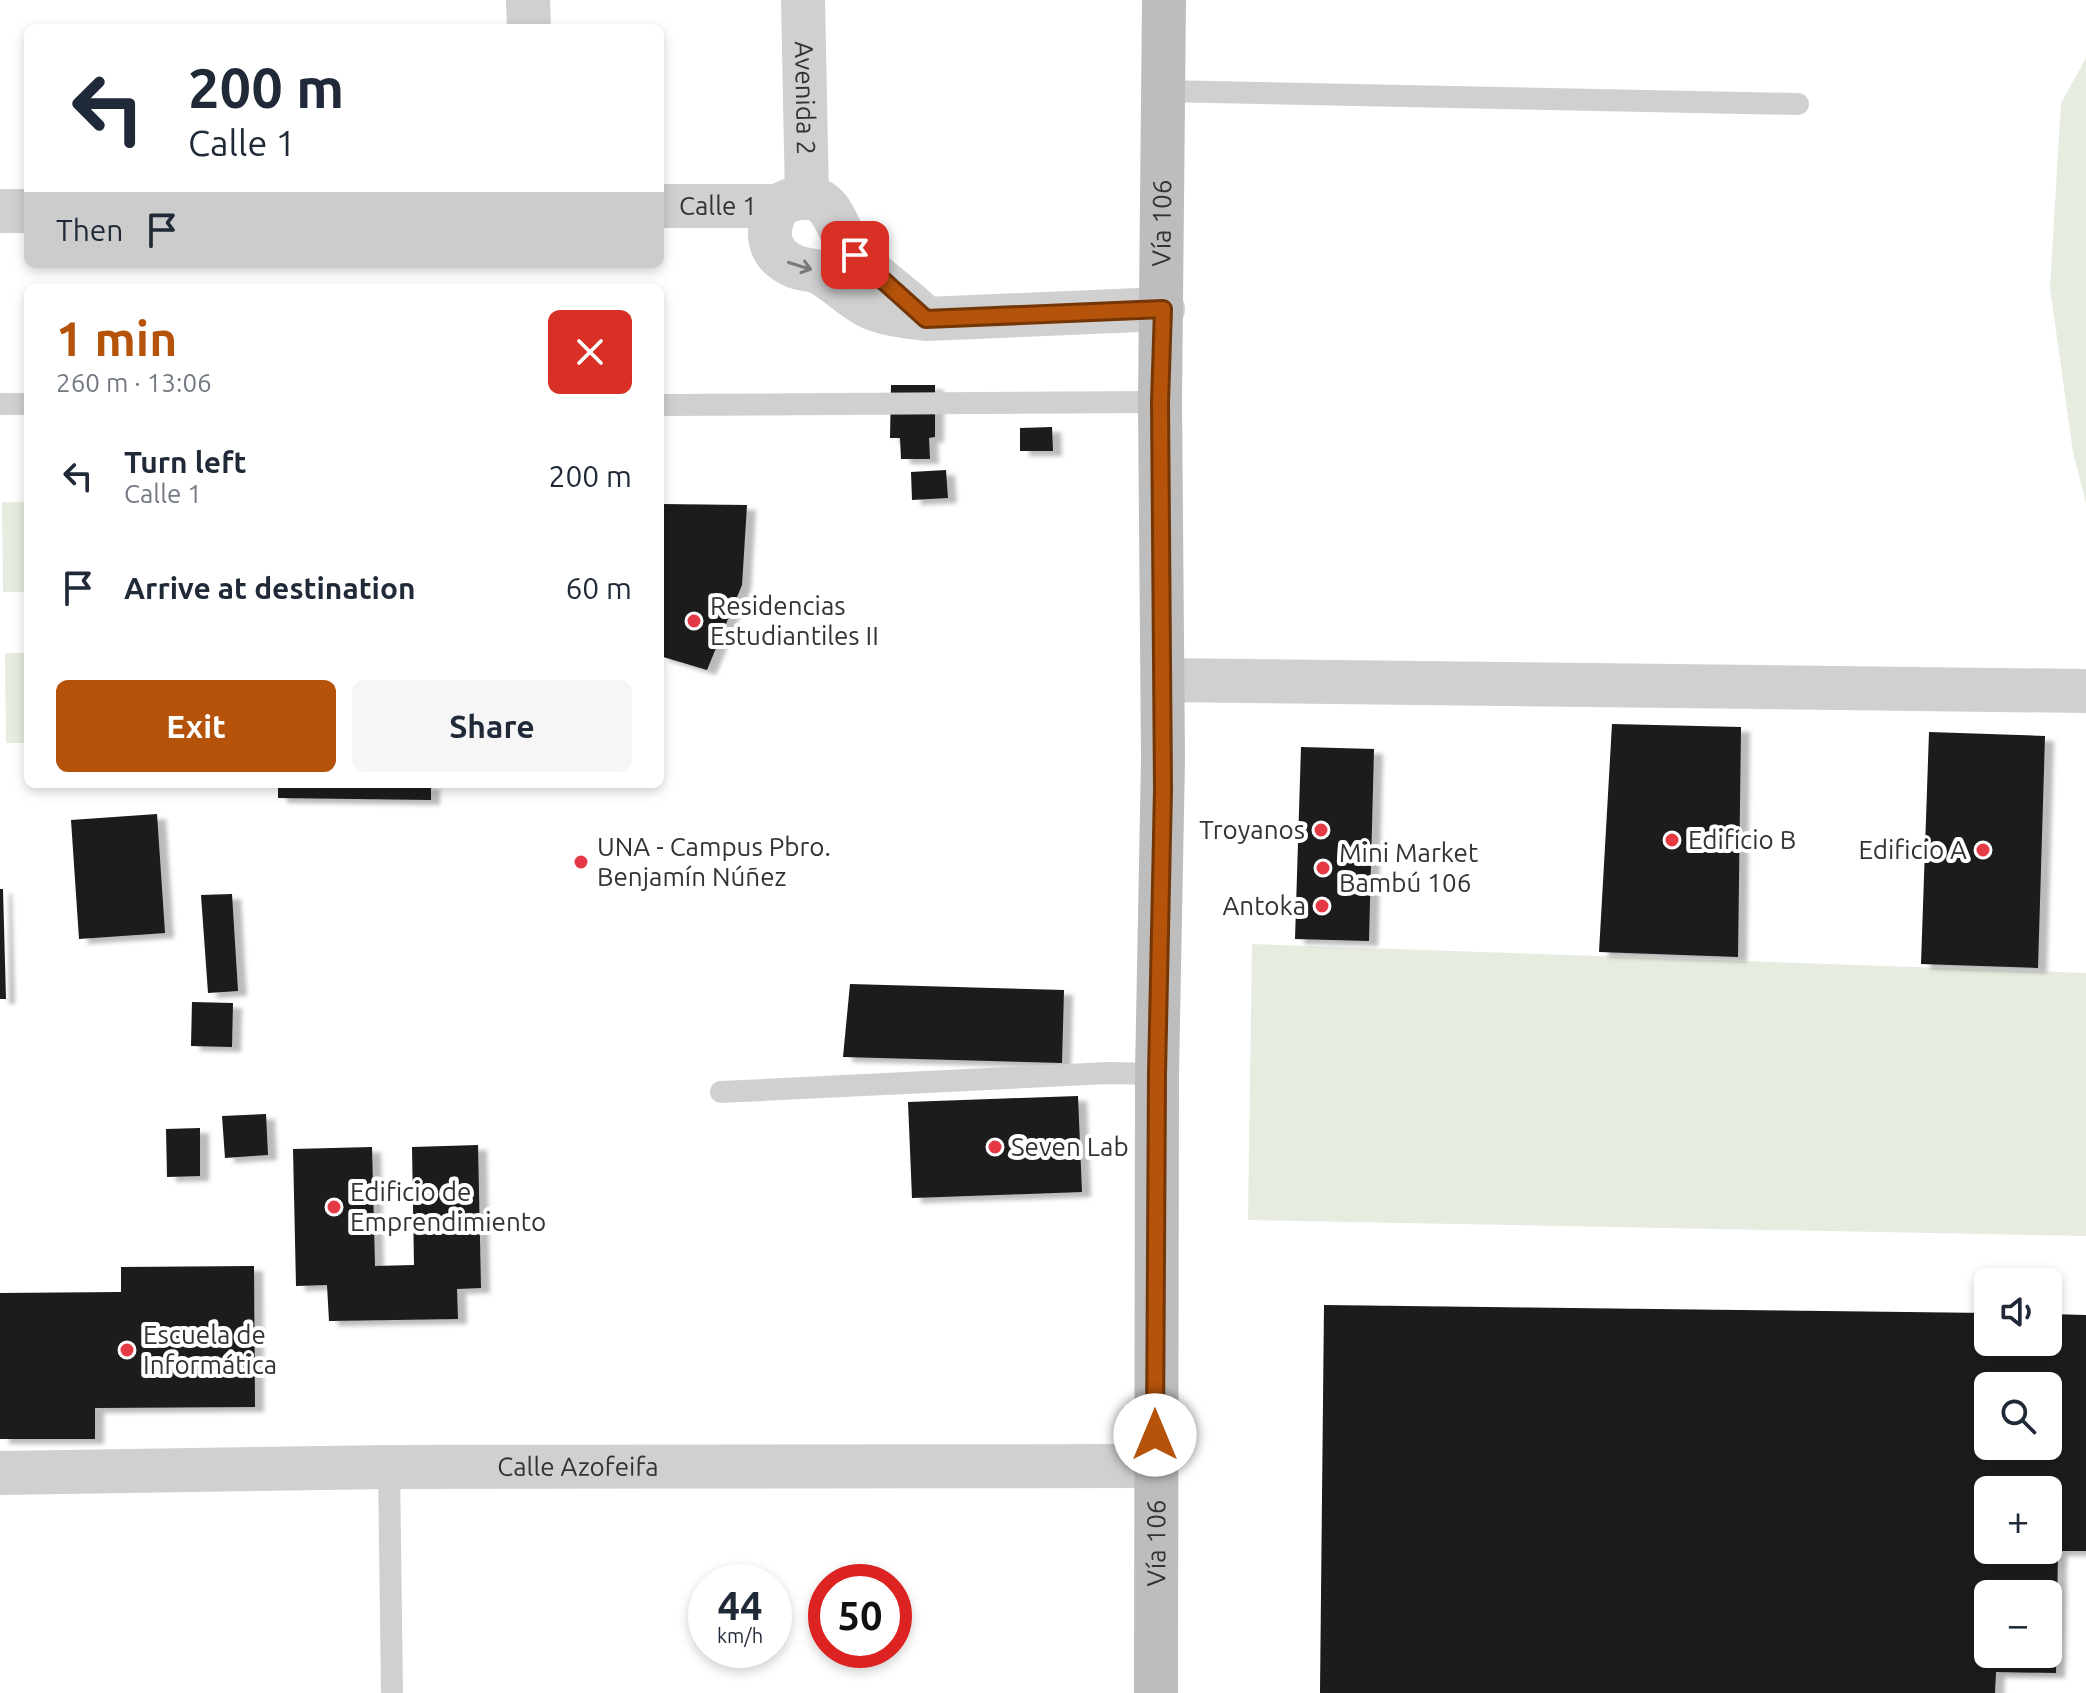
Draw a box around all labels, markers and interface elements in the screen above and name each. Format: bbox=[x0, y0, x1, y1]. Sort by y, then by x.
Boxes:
street label: Avenida 2 bbox=[790, 41, 821, 155]
icon: left bbox=[56, 56, 160, 160]
text: 200 m bbox=[188, 56, 344, 119]
text: Calle 1 bbox=[188, 122, 296, 163]
street label: Vía 106 bbox=[1146, 179, 1176, 267]
street label: Calle 1 bbox=[679, 191, 757, 220]
icon: arrive bbox=[140, 208, 184, 252]
text: Then bbox=[56, 213, 124, 247]
pin bbox=[821, 221, 889, 289]
icon: arrive bbox=[833, 233, 877, 277]
one-way arrow bbox=[787, 260, 812, 275]
button: close bbox=[548, 310, 632, 394]
text: 1 min bbox=[56, 311, 177, 365]
text: 260 m · 13:06 bbox=[56, 368, 212, 397]
text: Turn left bbox=[124, 445, 246, 479]
icon: left bbox=[56, 454, 100, 498]
text: 200 m bbox=[548, 459, 632, 493]
text: Calle 1 bbox=[124, 479, 202, 508]
icon: arrive bbox=[56, 566, 100, 610]
text: Arrive at destination bbox=[124, 571, 416, 605]
text: 60 m bbox=[565, 571, 632, 605]
place label: Residencias Estudiantiles II bbox=[710, 591, 879, 650]
marker: Residencias Estudiantiles II bbox=[685, 612, 703, 630]
button: Exit bbox=[56, 680, 336, 772]
button: Share bbox=[352, 680, 632, 772]
place label: Troyanos bbox=[1199, 815, 1305, 844]
marker: Troyanos bbox=[1312, 821, 1330, 839]
place label: Edificio B bbox=[1688, 825, 1796, 854]
marker: Edificio B bbox=[1663, 831, 1681, 849]
place label: UNA - Campus Pbro. Benjamín Núñez bbox=[597, 832, 831, 891]
place label: Edificio A bbox=[1858, 835, 1967, 864]
place label: Mini Market Bambú 106 bbox=[1339, 838, 1478, 897]
marker: Edificio A bbox=[1974, 841, 1992, 859]
marker: UNA - Campus Pbro. Benjamín Núñez bbox=[572, 853, 590, 871]
marker: Mini Market Bambú 106 bbox=[1314, 859, 1332, 877]
place label: Antoka bbox=[1222, 891, 1306, 920]
marker: Antoka bbox=[1313, 897, 1331, 915]
place label: Seven Lab bbox=[1011, 1132, 1129, 1161]
marker: Seven Lab bbox=[986, 1138, 1004, 1156]
place label: Edificio de Emprendimiento bbox=[350, 1177, 546, 1236]
marker: Edificio de Emprendimiento bbox=[325, 1198, 343, 1216]
map controls bbox=[1974, 1268, 2062, 1668]
button: sound bbox=[1974, 1268, 2062, 1356]
place label: Escuela de Informática bbox=[143, 1320, 277, 1379]
marker: Escuela de Informática bbox=[118, 1341, 136, 1359]
button: search bbox=[1974, 1372, 2062, 1460]
position arrow bbox=[1113, 1393, 1197, 1477]
street label: Calle Azofeifa bbox=[497, 1452, 659, 1481]
button: + bbox=[1974, 1476, 2062, 1564]
street label: Vía 106 bbox=[1141, 1499, 1170, 1587]
speed limit sign: 50 bbox=[808, 1564, 912, 1668]
button: − bbox=[1974, 1580, 2062, 1668]
text: 44 bbox=[717, 1583, 763, 1628]
text: km/h bbox=[717, 1624, 763, 1647]

